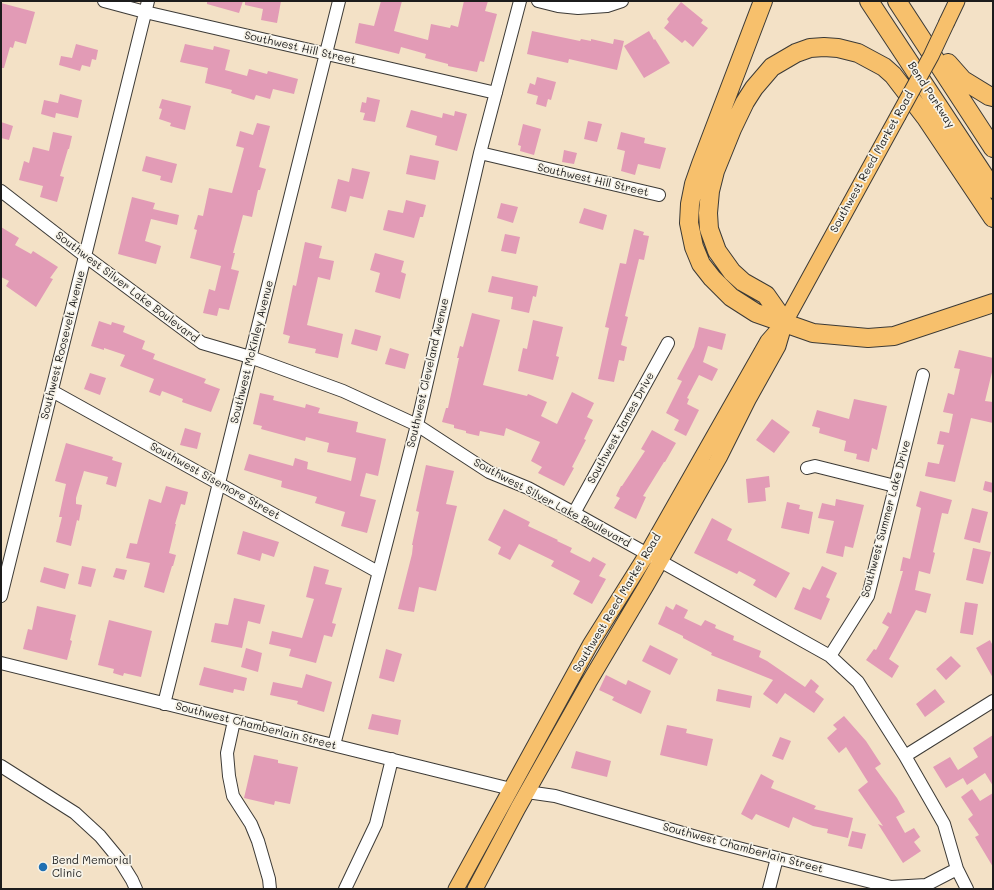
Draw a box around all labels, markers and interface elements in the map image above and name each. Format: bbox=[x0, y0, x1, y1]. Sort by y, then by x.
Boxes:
street label: Southwest Hill Street bbox=[243, 29, 357, 67]
street label: Bend Parkway bbox=[905, 59, 957, 131]
street label: Southwest Reed Market Road bbox=[828, 89, 916, 235]
street label: Southwest Hill Street bbox=[536, 161, 650, 199]
street label: Southwest Silver Lake Boulevard bbox=[53, 229, 201, 345]
street label: Southwest Roosevelt Avenue bbox=[38, 269, 88, 421]
street label: Southwest McKinley Avenue bbox=[228, 279, 276, 425]
street label: Southwest Cleveland Avenue bbox=[404, 297, 452, 449]
street label: Southwest James Drive bbox=[585, 370, 657, 486]
street label: Southwest Summer Lake Drive bbox=[859, 439, 913, 599]
street label: Southwest Sisemore Street bbox=[148, 440, 282, 522]
street label: Southwest Silver Lake Boulevard bbox=[471, 456, 633, 550]
street label: Southwest Reed Market Road bbox=[570, 531, 664, 675]
street label: Southwest Chamberlain Street bbox=[174, 700, 338, 752]
street label: Southwest Chamberlain Street bbox=[661, 820, 825, 876]
place label: Bend Memorial Clinic bbox=[52, 854, 132, 880]
marker: Bend Memorial Clinic bbox=[37, 861, 49, 873]

